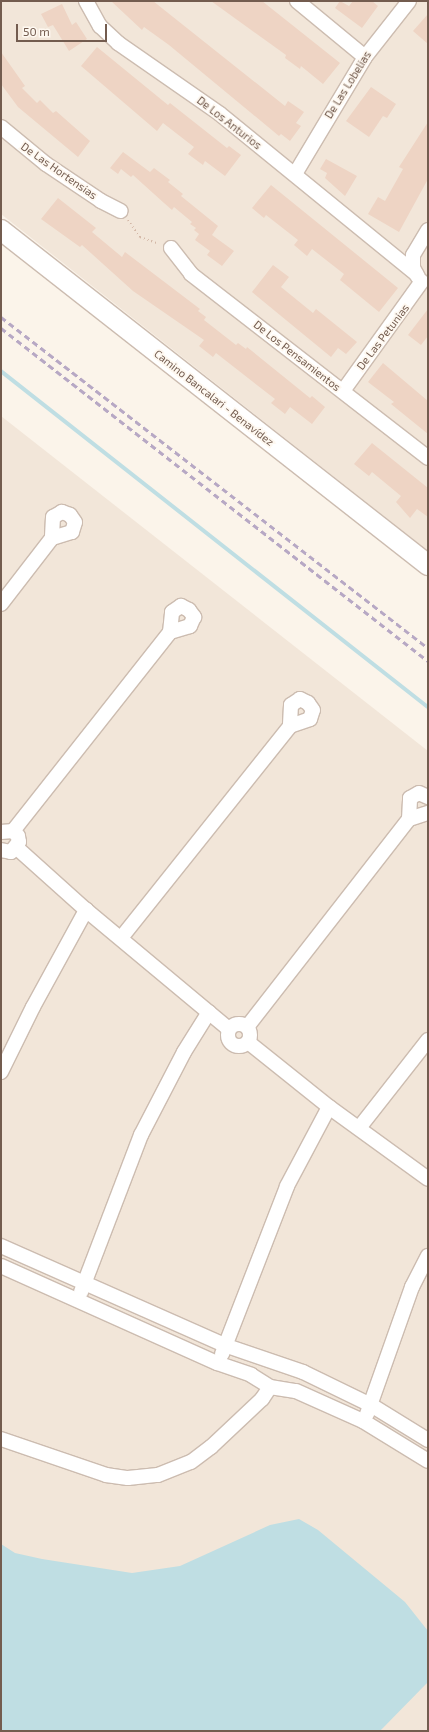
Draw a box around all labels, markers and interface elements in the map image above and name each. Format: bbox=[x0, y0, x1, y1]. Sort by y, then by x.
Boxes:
scale bar bbox=[18, 16, 109, 42]
text: 50 m bbox=[23, 24, 50, 38]
street label: De Las Lobelias bbox=[322, 49, 374, 121]
street label: De Los Anturios bbox=[194, 94, 264, 152]
street label: De Las Hortensias bbox=[18, 140, 100, 202]
street label: De Las Petunias bbox=[354, 302, 412, 372]
street label: De Los Pensamientos bbox=[251, 318, 343, 394]
street label: Camino Bancalari - Benavídez bbox=[152, 347, 276, 449]

